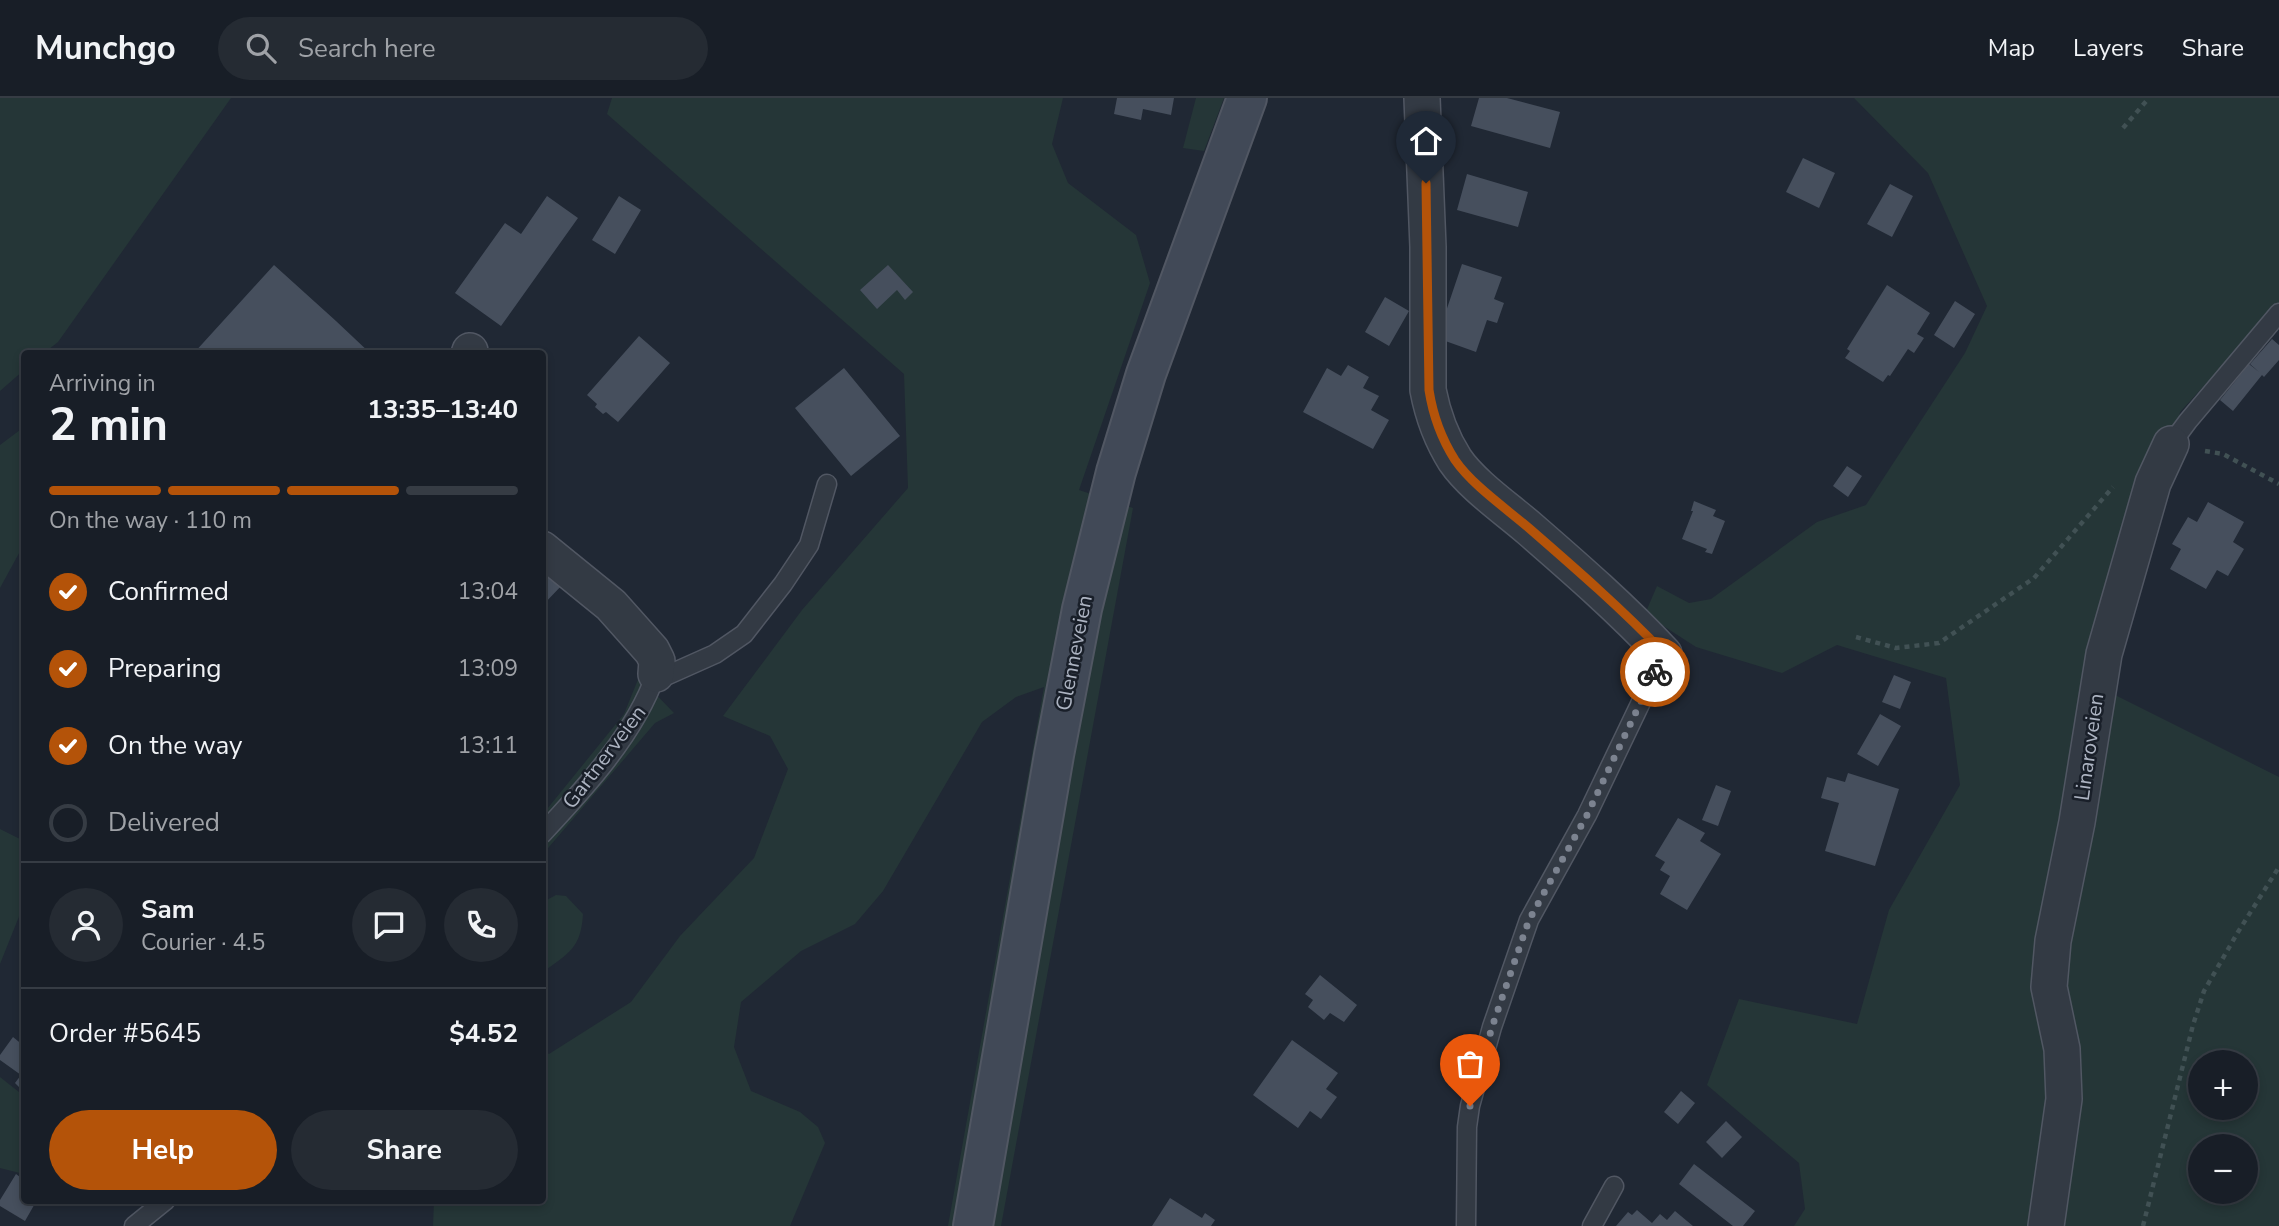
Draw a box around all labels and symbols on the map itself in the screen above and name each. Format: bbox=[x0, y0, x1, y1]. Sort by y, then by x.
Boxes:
pin bbox=[1396, 111, 1456, 183]
street label: Glenneveien bbox=[1049, 593, 1099, 713]
courier bbox=[1620, 637, 1690, 707]
street label: Linaroveien bbox=[2068, 692, 2110, 802]
street label: Gartnerveien bbox=[556, 700, 652, 814]
pin bbox=[1440, 1034, 1500, 1106]

